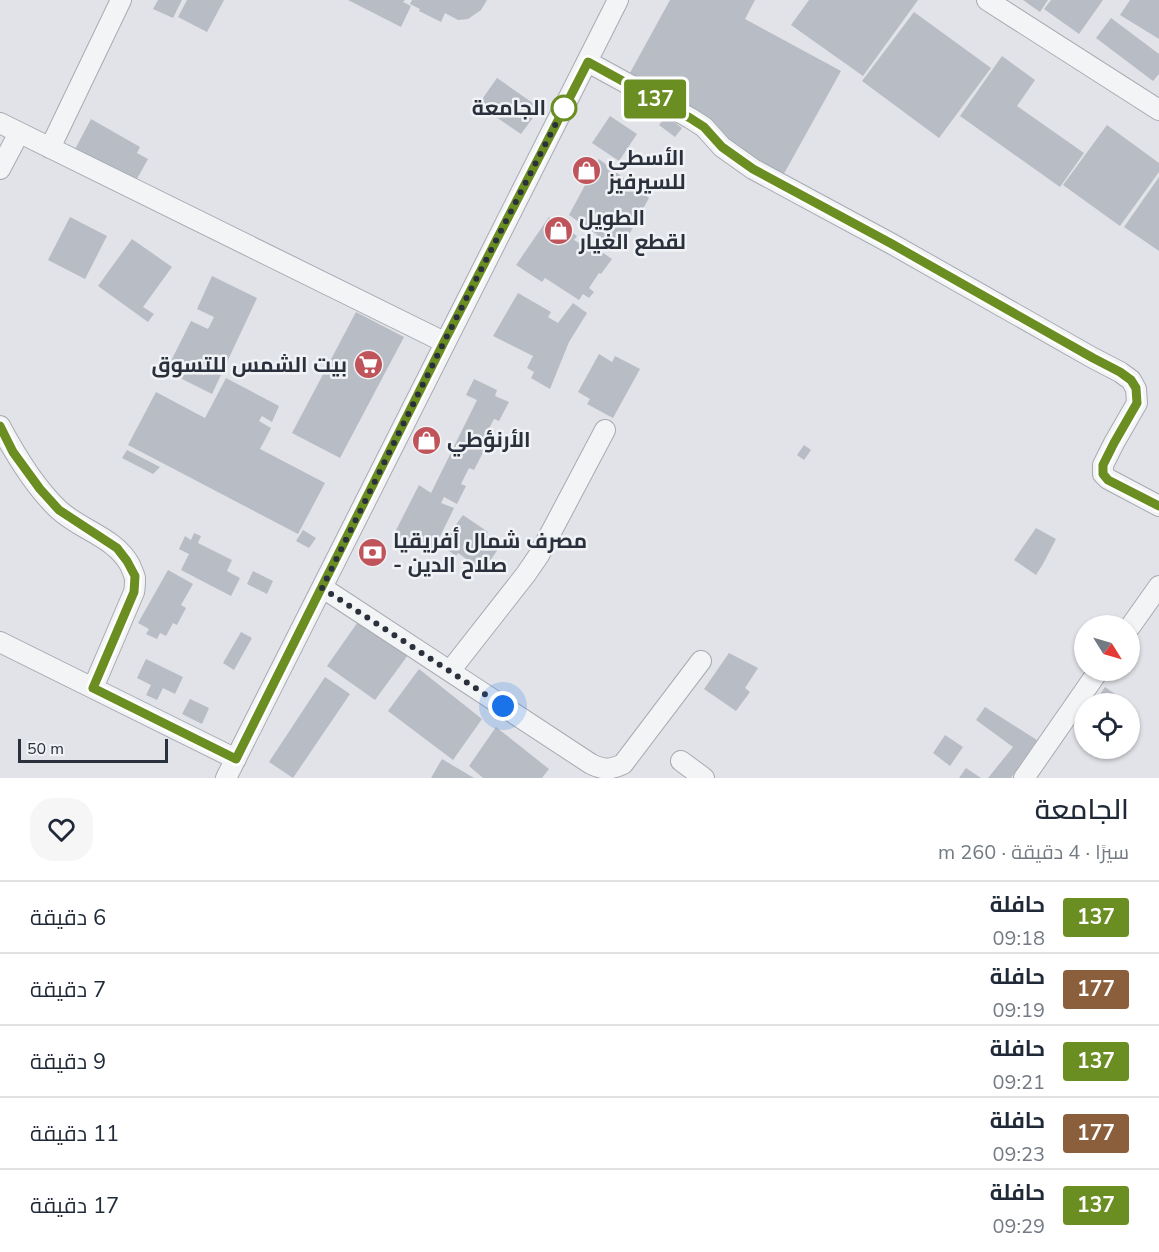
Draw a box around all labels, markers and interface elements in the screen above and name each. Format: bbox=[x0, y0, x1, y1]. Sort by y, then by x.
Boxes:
line badge: 137 bbox=[620, 80, 690, 118]
text: 137 bbox=[636, 85, 674, 113]
place label: الجامعة bbox=[472, 94, 546, 122]
marker: الجامعة bbox=[551, 95, 577, 121]
place label: الأسطى للسيرفيز bbox=[607, 144, 686, 196]
shop icon: الأسطى للسيرفيز bbox=[571, 154, 603, 186]
place label: الطويل لقطع الغيار bbox=[578, 204, 686, 256]
shop icon: الطويل لقطع الغيار bbox=[542, 214, 574, 246]
supermarket icon: بيت الشمس للتسوق bbox=[352, 349, 384, 381]
place label: بيت الشمس للتسوق bbox=[152, 351, 347, 379]
shop icon: الأرنؤطي bbox=[410, 424, 442, 456]
place label: الأرنؤطي bbox=[447, 426, 531, 457]
place label: مصرف شمال أفريقيا - صلاح الدين bbox=[393, 527, 587, 579]
bank icon: مصرف شمال أفريقيا - صلاح الدين bbox=[356, 537, 388, 569]
north arrow bbox=[1074, 615, 1140, 681]
map controls bbox=[1074, 615, 1140, 759]
your location bbox=[488, 691, 518, 721]
button: locate bbox=[1074, 693, 1140, 759]
scale bar bbox=[18, 736, 168, 764]
text: 50 m bbox=[27, 738, 64, 760]
text: الجامعة bbox=[1035, 791, 1129, 829]
button: heart bbox=[30, 798, 93, 861]
text: سيرًا · 4 دقيقة · 260 m bbox=[938, 839, 1129, 866]
text: حافلة bbox=[990, 890, 1045, 920]
text: 6 دقيقة bbox=[30, 903, 106, 933]
text: 137 bbox=[1077, 903, 1115, 931]
text: 09:18 bbox=[992, 925, 1045, 952]
text: حافلة bbox=[990, 962, 1045, 992]
text: 7 دقيقة bbox=[30, 975, 106, 1005]
text: 177 bbox=[1077, 975, 1115, 1003]
text: 09:19 bbox=[992, 997, 1045, 1024]
text: حافلة bbox=[990, 1034, 1045, 1064]
text: 9 دقيقة bbox=[30, 1047, 106, 1077]
text: 137 bbox=[1077, 1047, 1115, 1075]
text: 09:21 bbox=[992, 1069, 1045, 1096]
text: حافلة bbox=[990, 1106, 1045, 1136]
text: 11 دقيقة bbox=[30, 1119, 119, 1149]
text: 177 bbox=[1077, 1119, 1115, 1147]
text: 09:23 bbox=[992, 1141, 1045, 1168]
text: حافلة bbox=[990, 1178, 1045, 1208]
text: 17 دقيقة bbox=[30, 1191, 119, 1221]
text: 137 bbox=[1077, 1191, 1115, 1219]
text: 09:29 bbox=[992, 1213, 1045, 1240]

